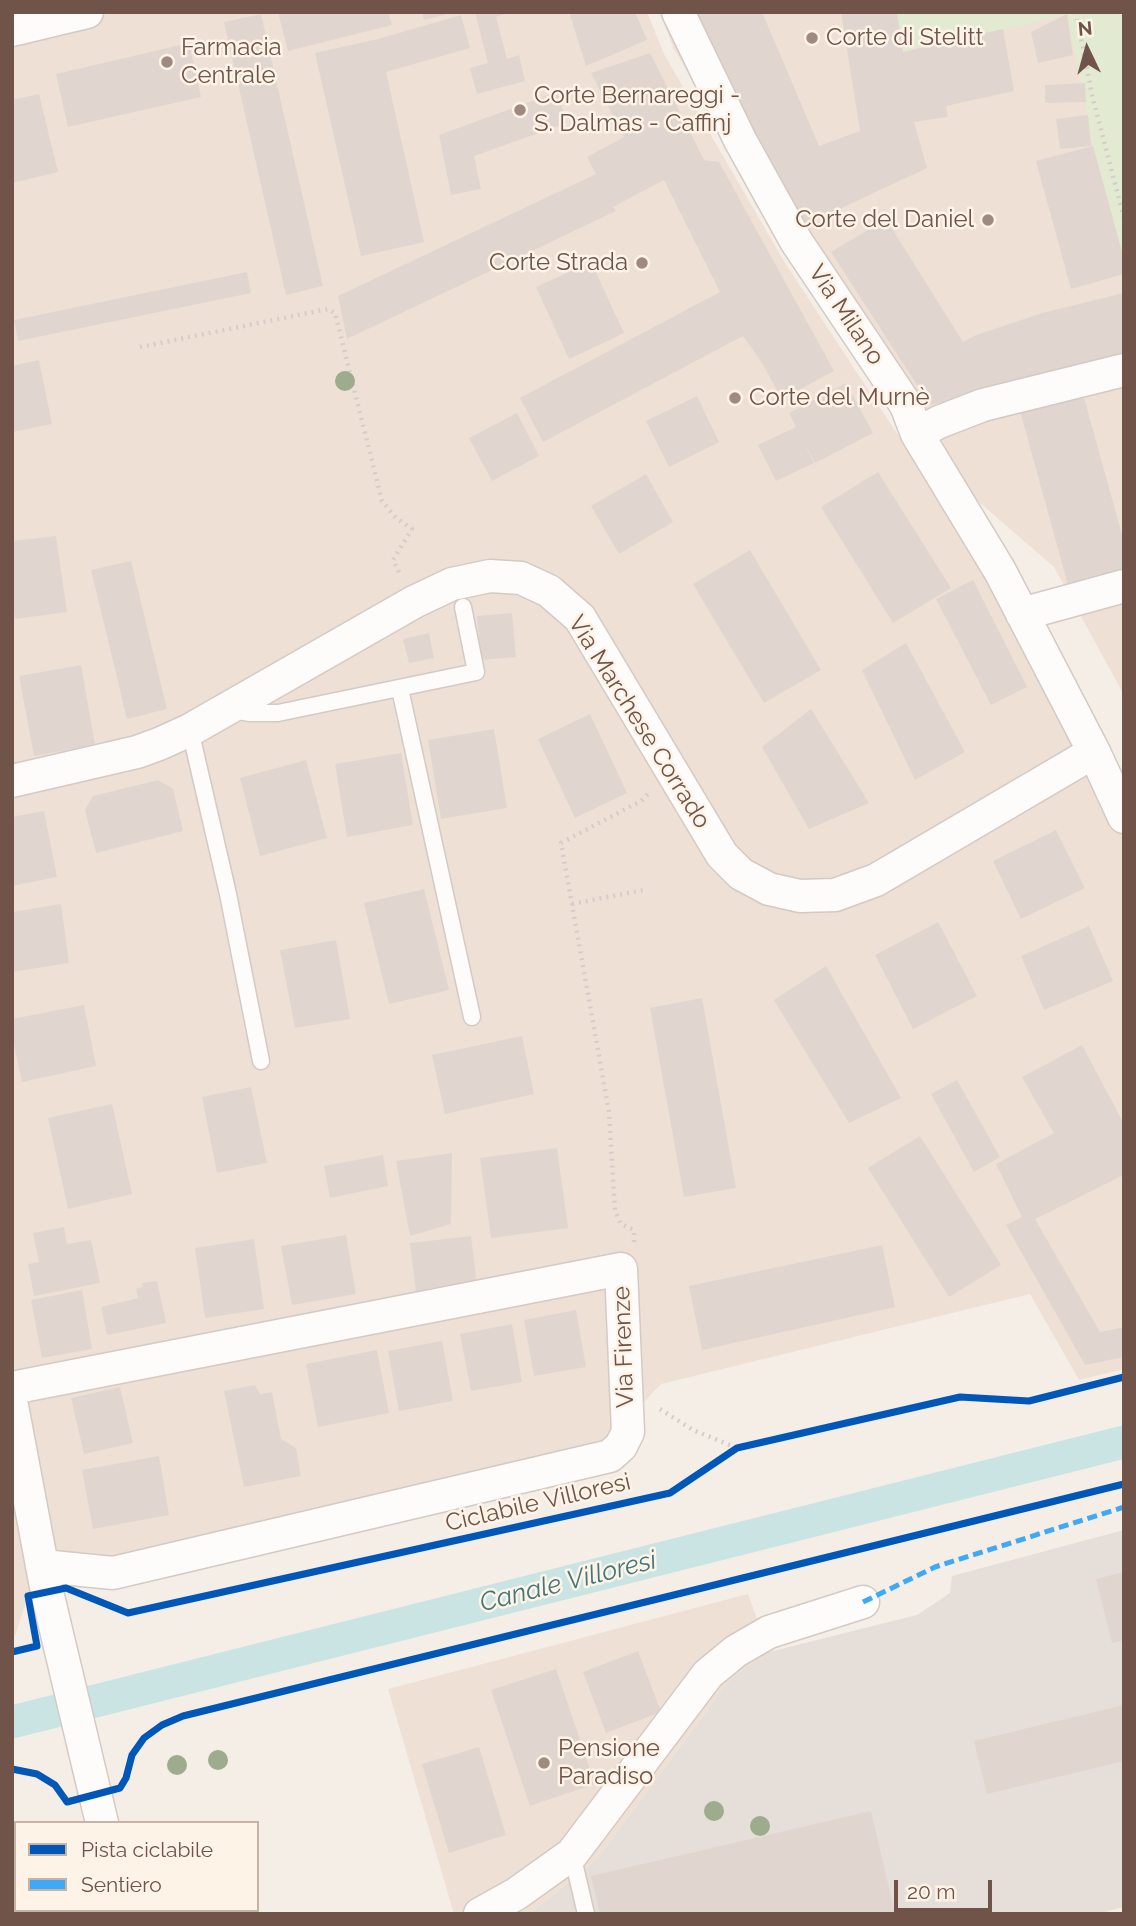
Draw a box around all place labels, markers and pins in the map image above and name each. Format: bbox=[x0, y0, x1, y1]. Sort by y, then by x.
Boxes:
place label: Corte di Stelitt bbox=[826, 24, 984, 52]
marker: Corte di Stelitt bbox=[804, 30, 820, 46]
place label: Farmacia Centrale bbox=[181, 34, 282, 90]
marker: Farmacia Centrale bbox=[159, 54, 175, 70]
place label: Corte Bernareggi - S. Dalmas - Caffinj bbox=[534, 82, 740, 138]
marker: Corte Bernareggi - S. Dalmas - Caffinj bbox=[512, 102, 528, 118]
place label: Corte del Daniel bbox=[795, 206, 974, 234]
marker: Corte del Daniel bbox=[980, 212, 996, 228]
place label: Corte Strada bbox=[489, 249, 628, 277]
marker: Corte Strada bbox=[634, 255, 650, 271]
place label: Corte del Murnè bbox=[749, 384, 930, 412]
marker: Corte del Murnè bbox=[727, 390, 743, 406]
place label: Pensione Paradiso bbox=[558, 1735, 660, 1791]
marker: Pensione Paradiso bbox=[536, 1755, 552, 1771]

